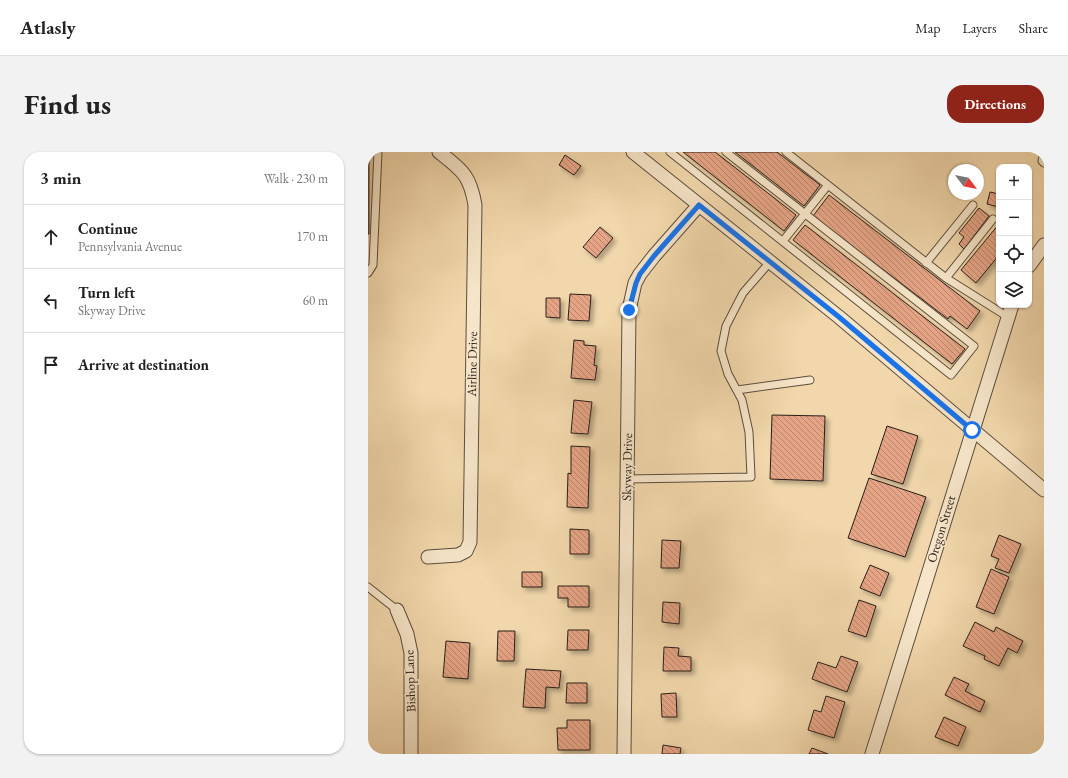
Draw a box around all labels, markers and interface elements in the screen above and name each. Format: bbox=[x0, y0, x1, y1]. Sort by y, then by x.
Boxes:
text: Atlasly bbox=[20, 15, 76, 40]
text: Map bbox=[915, 19, 940, 37]
text: Layers bbox=[962, 19, 997, 37]
text: Share bbox=[1019, 19, 1048, 37]
button: Directions bbox=[947, 85, 1044, 123]
text: Find us bbox=[24, 86, 111, 122]
north arrow bbox=[948, 164, 984, 200]
map controls bbox=[996, 164, 1032, 308]
button: + bbox=[996, 164, 1032, 200]
text: 3 min bbox=[40, 167, 81, 189]
text: Walk · 230 m bbox=[264, 170, 328, 187]
button: − bbox=[996, 200, 1032, 236]
text: Continue bbox=[78, 219, 138, 238]
icon: ahead bbox=[40, 226, 62, 248]
text: 170 m bbox=[297, 228, 328, 245]
button: locate bbox=[996, 236, 1032, 272]
text: Pennsylvania Avenue bbox=[78, 238, 182, 255]
button: layers bbox=[996, 272, 1032, 308]
text: Turn left bbox=[78, 283, 135, 302]
icon: left bbox=[40, 290, 62, 312]
text: 60 m bbox=[303, 292, 328, 309]
route end bbox=[620, 301, 638, 319]
text: Skyway Drive bbox=[78, 302, 146, 319]
street label: Airline Drive bbox=[463, 331, 481, 398]
icon: arrive bbox=[40, 354, 62, 376]
text: Arrive at destination bbox=[78, 355, 209, 374]
route start bbox=[963, 421, 981, 439]
street label: Skyway Drive bbox=[618, 433, 636, 501]
street label: Oregon Street bbox=[923, 493, 959, 565]
street label: Bishop Lane bbox=[400, 650, 420, 712]

